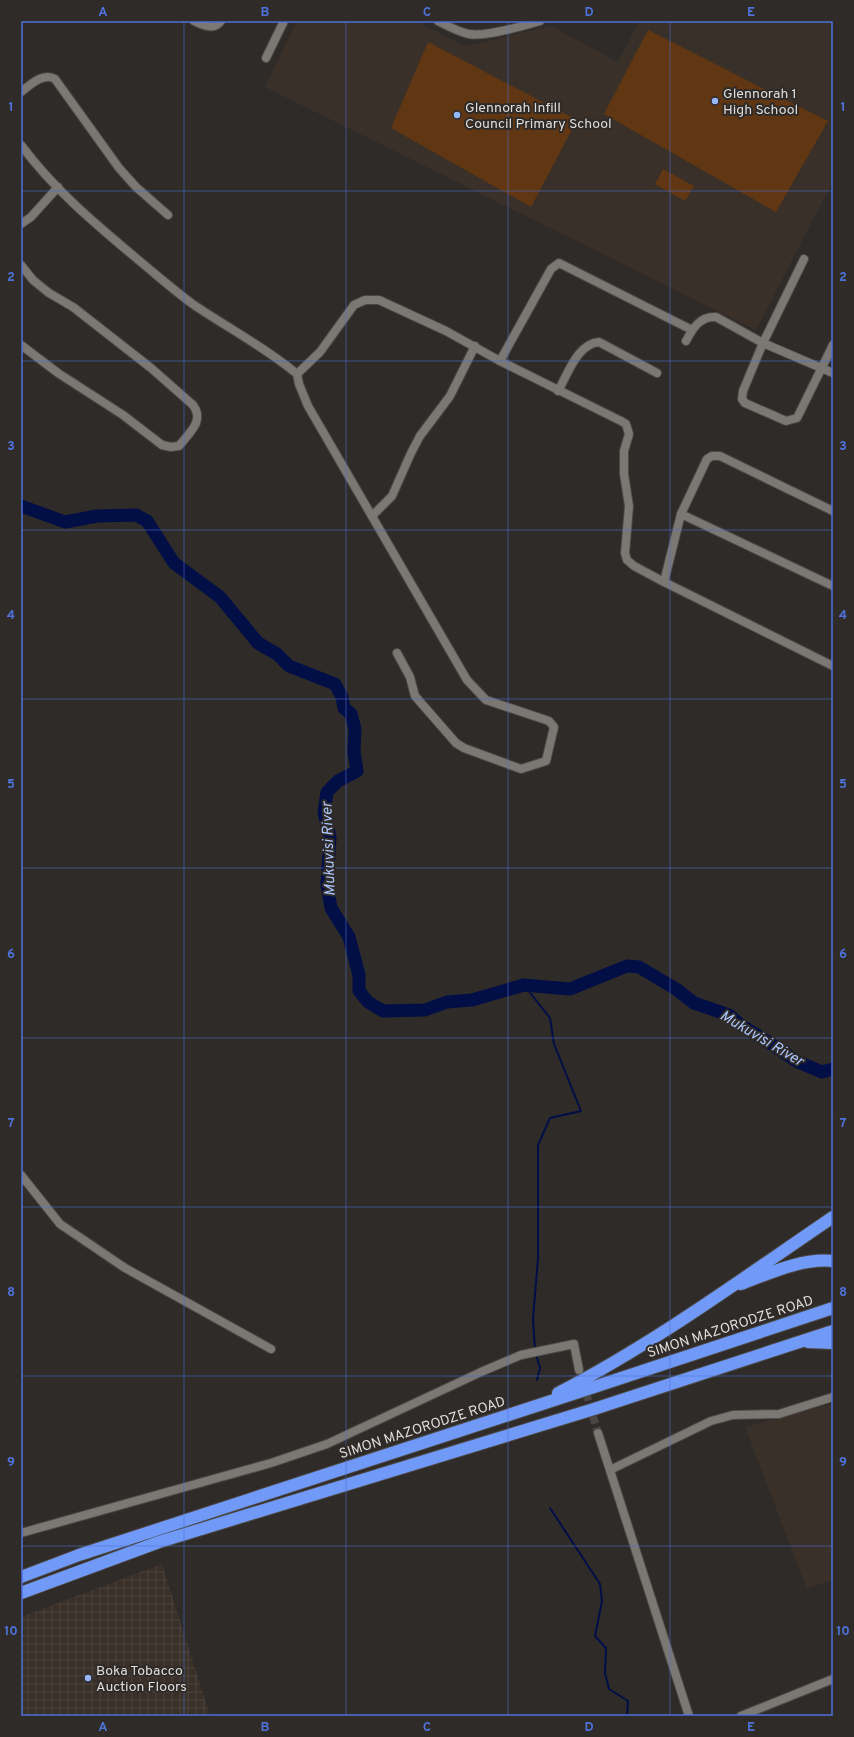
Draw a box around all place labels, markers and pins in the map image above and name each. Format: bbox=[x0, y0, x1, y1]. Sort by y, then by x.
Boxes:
place label: Glennorah 1 High School bbox=[723, 86, 798, 119]
marker: Glennorah 1 High School bbox=[710, 96, 720, 106]
place label: Glennorah Infill Council Primary School bbox=[465, 100, 612, 133]
marker: Glennorah Infill Council Primary School bbox=[452, 110, 462, 120]
place label: Boka Tobacco Auction Floors bbox=[96, 1663, 187, 1696]
marker: Boka Tobacco Auction Floors bbox=[83, 1673, 93, 1683]

